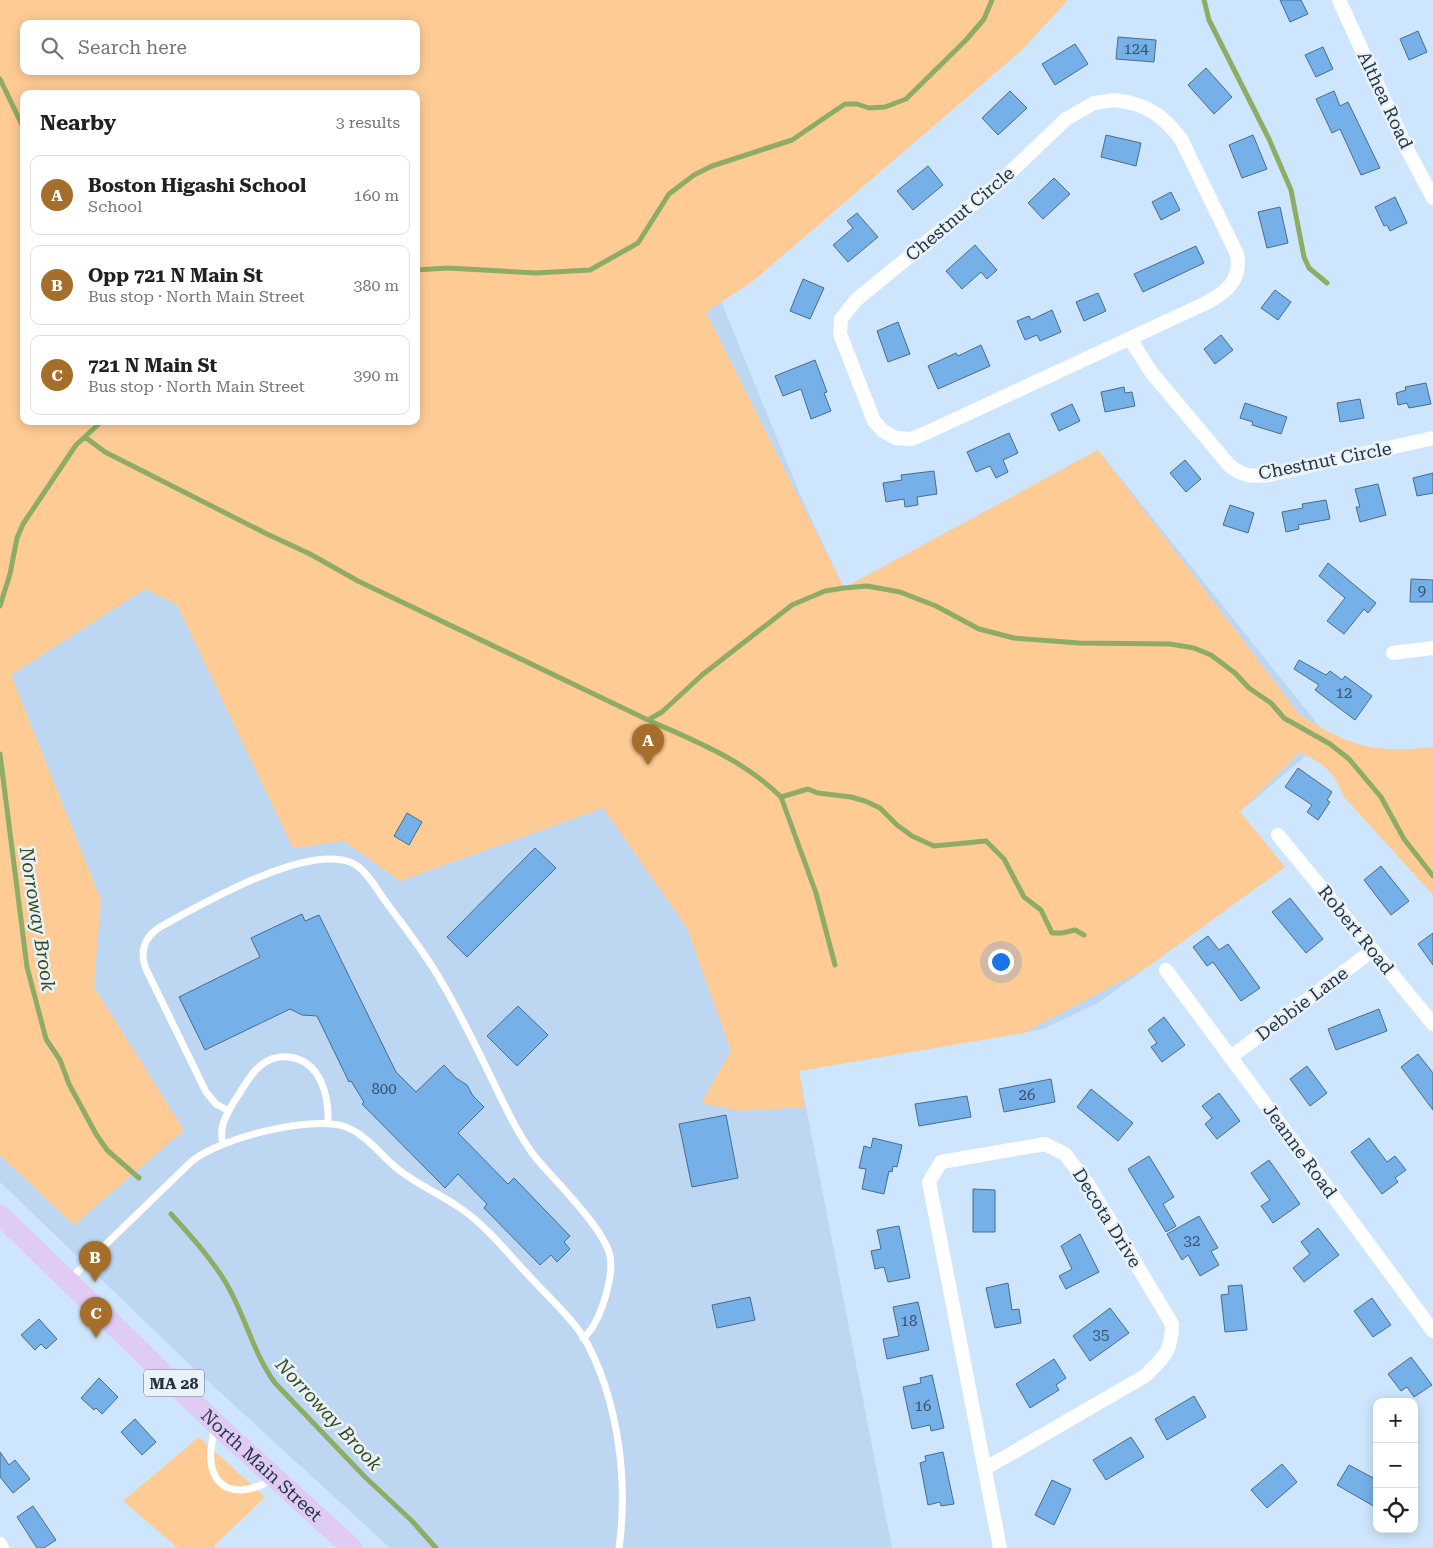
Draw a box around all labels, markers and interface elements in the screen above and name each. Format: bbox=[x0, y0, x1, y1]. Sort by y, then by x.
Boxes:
search box bbox=[20, 20, 420, 75]
icon: search bbox=[38, 34, 66, 62]
text: Search here bbox=[78, 36, 187, 59]
house number: 124 bbox=[1123, 40, 1149, 58]
street label: Althea Road bbox=[1354, 48, 1417, 152]
text: Nearby bbox=[40, 111, 116, 135]
text: 3 results bbox=[336, 113, 400, 132]
street label: Chestnut Circle bbox=[901, 162, 1018, 265]
text: Boston Higashi School bbox=[88, 174, 306, 197]
text: A bbox=[51, 186, 63, 205]
text: 160 m bbox=[353, 186, 399, 205]
text: School bbox=[88, 197, 142, 216]
text: Opp 721 N Main St bbox=[88, 264, 263, 287]
text: B bbox=[51, 276, 63, 295]
text: 380 m bbox=[353, 276, 399, 295]
text: Bus stop · North Main Street bbox=[88, 287, 305, 306]
text: 721 N Main St bbox=[88, 354, 217, 377]
text: C bbox=[51, 366, 63, 385]
text: 390 m bbox=[353, 366, 399, 385]
text: Bus stop · North Main Street bbox=[88, 377, 305, 396]
street label: Chestnut Circle bbox=[1257, 437, 1393, 484]
house number: 9 bbox=[1418, 582, 1426, 600]
house number: 12 bbox=[1336, 684, 1352, 702]
pin: A bbox=[632, 724, 664, 765]
water label: Norroway Brook bbox=[15, 844, 60, 993]
street label: Robert Road bbox=[1314, 881, 1399, 979]
your location bbox=[988, 949, 1014, 975]
street label: Debbie Lane bbox=[1252, 962, 1352, 1045]
house number: 800 bbox=[371, 1080, 397, 1098]
house number: 26 bbox=[1019, 1086, 1035, 1104]
street label: Jeanne Road bbox=[1259, 1099, 1342, 1202]
street label: Decota Drive bbox=[1069, 1164, 1146, 1271]
house number: 32 bbox=[1184, 1232, 1200, 1250]
pin: B bbox=[79, 1241, 111, 1282]
pin: C bbox=[80, 1297, 112, 1338]
house number: 18 bbox=[901, 1312, 917, 1330]
house number: 35 bbox=[1093, 1326, 1109, 1344]
water label: Norroway Brook bbox=[270, 1353, 387, 1476]
road number: MA 28 bbox=[144, 1370, 204, 1396]
house number: 16 bbox=[915, 1397, 931, 1415]
map controls bbox=[1373, 1398, 1418, 1533]
button: + bbox=[1373, 1398, 1418, 1443]
street label: North Main Street bbox=[197, 1405, 327, 1526]
button: − bbox=[1373, 1443, 1418, 1488]
button: locate bbox=[1373, 1488, 1418, 1533]

